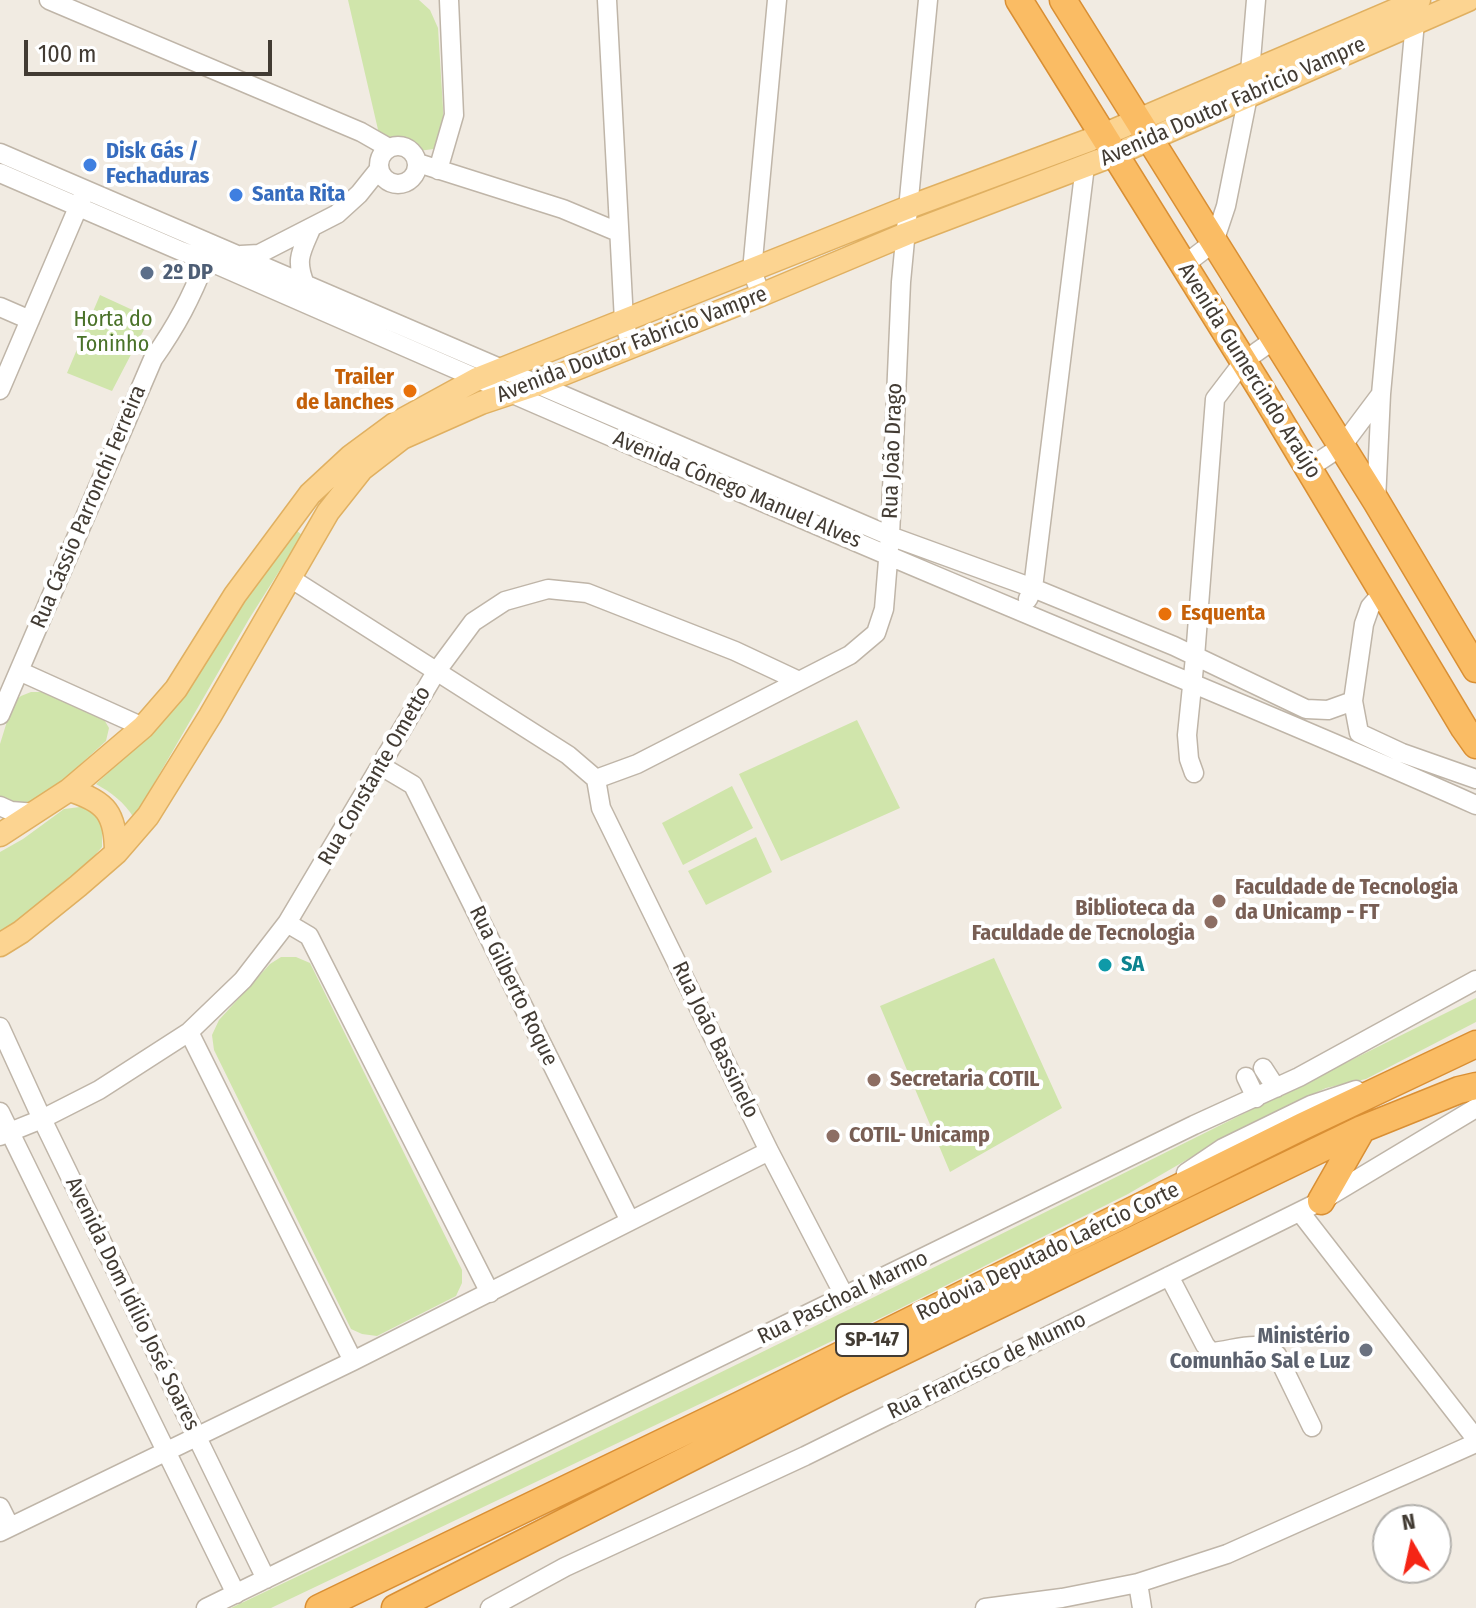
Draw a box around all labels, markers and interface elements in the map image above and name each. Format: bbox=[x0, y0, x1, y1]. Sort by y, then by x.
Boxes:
scale bar bbox=[28, 24, 276, 74]
street label: Avenida Doutor Fabricio Vampre bbox=[1096, 31, 1370, 173]
text: 100 m bbox=[38, 40, 96, 68]
place label: Disk Gás / Fechaduras bbox=[106, 139, 209, 190]
marker: Disk Gás / Fechaduras bbox=[81, 156, 99, 174]
place label: Santa Rita bbox=[252, 182, 345, 208]
marker: Santa Rita bbox=[227, 186, 245, 204]
street label: Avenida Gumercindo Araújo bbox=[1172, 258, 1326, 484]
place label: 2º DP bbox=[163, 260, 213, 286]
marker: 2º DP bbox=[138, 264, 156, 282]
street label: Avenida Doutor Fabricio Vampre bbox=[493, 281, 771, 409]
park label: Horta do Toninho bbox=[74, 307, 152, 358]
place label: Trailer de lanches bbox=[296, 365, 394, 416]
street label: Rua Cássio Parronchi Ferreira bbox=[26, 382, 152, 632]
marker: Trailer de lanches bbox=[401, 382, 419, 400]
street label: Rua João Drago bbox=[877, 382, 909, 520]
street label: Avenida Cônego Manuel Alves bbox=[609, 426, 865, 554]
place label: Esquenta bbox=[1181, 601, 1266, 627]
marker: Esquenta bbox=[1156, 605, 1174, 623]
street label: Rua Constante Ometto bbox=[313, 682, 437, 870]
place label: Faculdade de Tecnologia da Unicamp - FT bbox=[1235, 875, 1458, 926]
marker: Faculdade de Tecnologia da Unicamp - FT bbox=[1210, 892, 1228, 910]
place label: Biblioteca da Faculdade de Tecnologia bbox=[972, 896, 1195, 948]
street label: Rua Gilberto Roque bbox=[463, 902, 563, 1070]
marker: Biblioteca da Faculdade de Tecnologia bbox=[1202, 913, 1220, 931]
place label: SA bbox=[1121, 952, 1144, 978]
marker: SA bbox=[1096, 956, 1114, 974]
street label: Rua João Bassinelo bbox=[666, 957, 764, 1123]
place label: Secretaria COTIL bbox=[890, 1067, 1040, 1093]
marker: Secretaria COTIL bbox=[865, 1071, 883, 1089]
place label: COTIL- Unicamp bbox=[849, 1123, 990, 1149]
marker: COTIL- Unicamp bbox=[824, 1127, 842, 1145]
street label: Avenida Dom Idílio José Soares bbox=[59, 1173, 205, 1435]
street label: Rodovia Deputado Laércio Corte bbox=[912, 1177, 1184, 1327]
street label: Rua Paschoal Marmo bbox=[753, 1245, 933, 1351]
street label: Rua Francisco de Munno bbox=[883, 1306, 1091, 1426]
road number: SP-147 bbox=[836, 1324, 908, 1356]
place label: Ministério Comunhão Sal e Luz bbox=[1170, 1324, 1350, 1376]
marker: Ministério Comunhão Sal e Luz bbox=[1357, 1341, 1375, 1359]
north arrow bbox=[1372, 1504, 1452, 1584]
text: N bbox=[1400, 1507, 1417, 1536]

